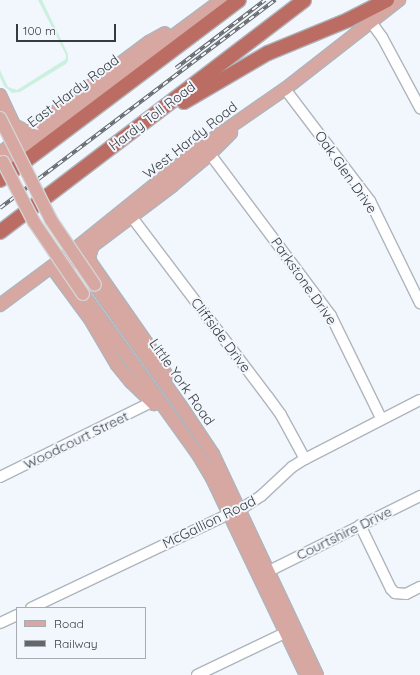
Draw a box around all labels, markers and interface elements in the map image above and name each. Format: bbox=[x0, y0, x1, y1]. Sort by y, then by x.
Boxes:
scale bar bbox=[18, 16, 118, 42]
text: 100 m bbox=[23, 23, 56, 38]
street label: East Hardy Road bbox=[24, 51, 122, 131]
street label: Hardy Toll Road bbox=[105, 78, 199, 154]
street label: West Hardy Road bbox=[140, 98, 240, 182]
street label: Oak Glen Drive bbox=[311, 128, 381, 216]
street label: Parkstone Drive bbox=[268, 234, 340, 328]
street label: Cliffside Drive bbox=[188, 294, 254, 376]
street label: Little York Road bbox=[146, 335, 218, 429]
street label: Woodcourt Street bbox=[21, 407, 131, 473]
street label: McGallion Road bbox=[160, 492, 258, 552]
street label: Courtshire Drive bbox=[294, 503, 394, 563]
legend bbox=[16, 607, 146, 659]
text: Road bbox=[54, 616, 84, 631]
text: Railway bbox=[54, 636, 98, 651]

